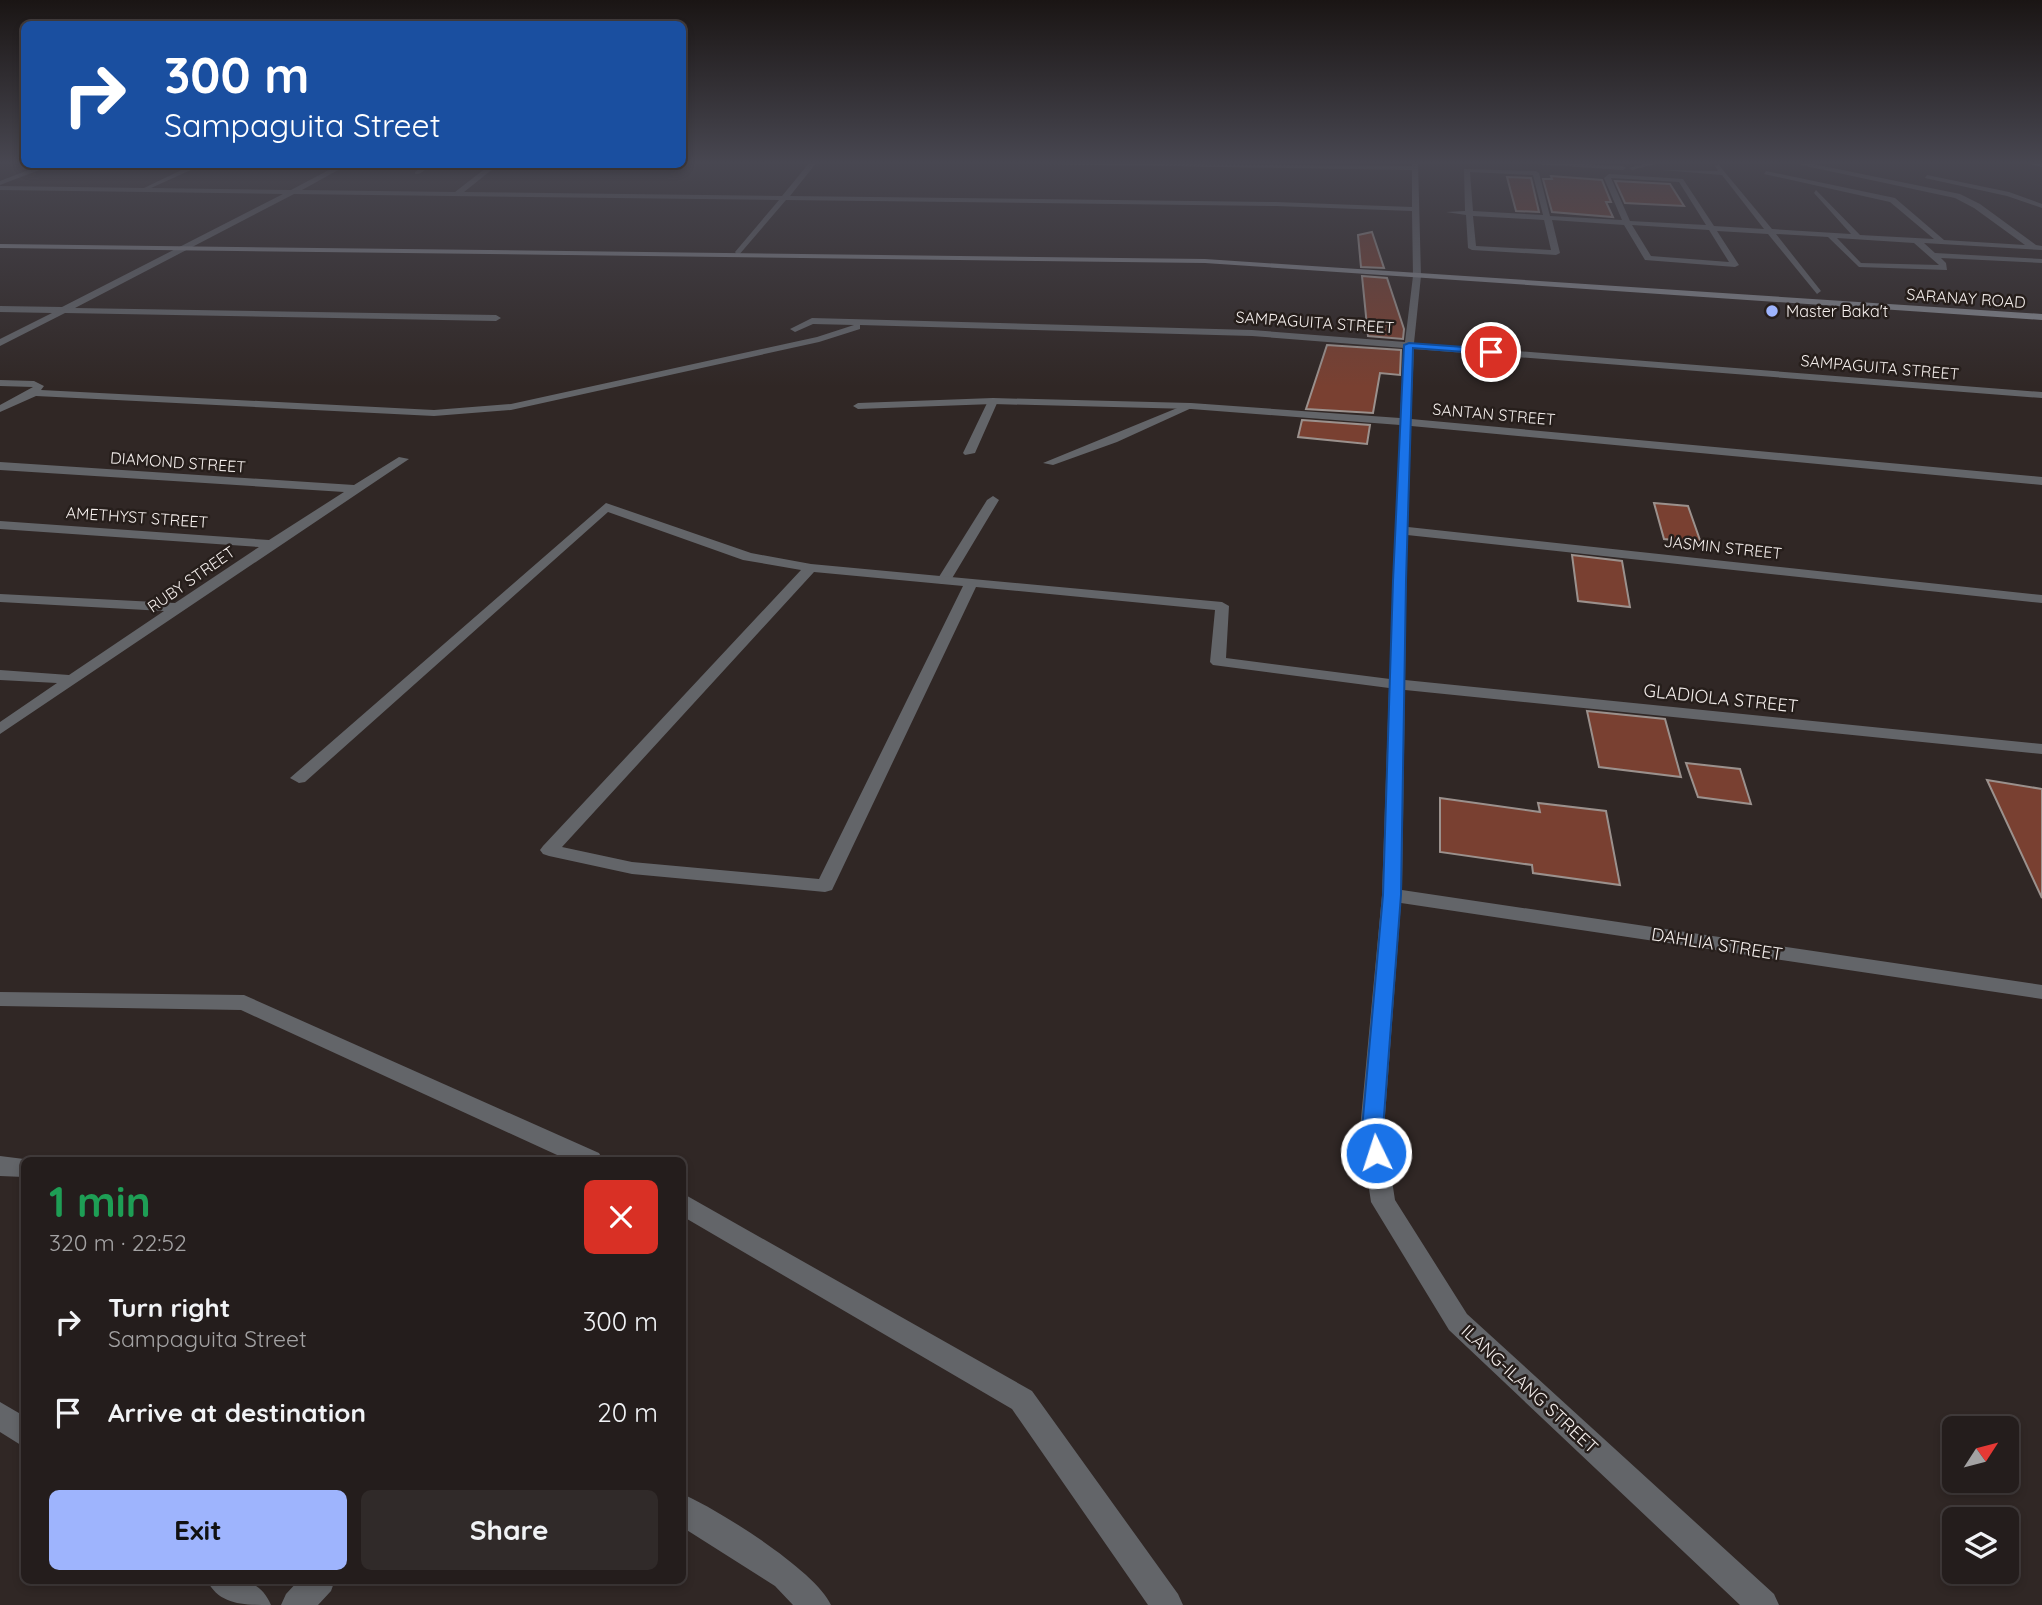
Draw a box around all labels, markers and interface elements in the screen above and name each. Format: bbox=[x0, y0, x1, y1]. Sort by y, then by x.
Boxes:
text: 300 m bbox=[164, 44, 309, 105]
icon: right bbox=[49, 49, 140, 140]
text: Sampaguita Street bbox=[164, 105, 441, 145]
street label: SARANAY ROAD bbox=[1906, 284, 2026, 312]
place label: Master Baka't bbox=[1786, 301, 1888, 321]
marker: Master Baka't bbox=[1764, 303, 1780, 319]
street label: SAMPAGUITA STREET bbox=[1235, 306, 1395, 338]
pin bbox=[1461, 322, 1521, 382]
icon: arrive bbox=[1472, 333, 1510, 371]
street label: SAMPAGUITA STREET bbox=[1800, 350, 1960, 384]
street label: SANTAN STREET bbox=[1432, 399, 1557, 429]
street label: DIAMOND STREET bbox=[109, 447, 247, 477]
street label: AMETHYST STREET bbox=[65, 502, 209, 532]
street label: JASMIN STREET bbox=[1663, 531, 1783, 563]
street label: RUBY STREET bbox=[143, 541, 239, 617]
street label: GLADIOLA STREET bbox=[1642, 678, 1800, 718]
street label: DAHLIA STREET bbox=[1650, 922, 1784, 966]
position arrow bbox=[1339, 1116, 1413, 1190]
text: 1 min bbox=[49, 1175, 151, 1228]
button: close bbox=[584, 1180, 658, 1254]
text: 320 m · 22:52 bbox=[49, 1228, 187, 1257]
text: Turn right bbox=[108, 1291, 230, 1324]
icon: right bbox=[49, 1303, 87, 1341]
text: 300 m bbox=[583, 1305, 658, 1338]
street label: ILANG-ILANG STREET bbox=[1457, 1320, 1603, 1459]
text: Sampaguita Street bbox=[108, 1324, 307, 1353]
icon: arrive bbox=[49, 1394, 87, 1432]
text: Arrive at destination bbox=[108, 1396, 366, 1429]
text: 20 m bbox=[597, 1396, 658, 1429]
north arrow bbox=[1942, 1416, 2020, 1493]
map controls bbox=[1942, 1416, 2019, 1584]
button: Exit bbox=[49, 1490, 347, 1570]
button: Share bbox=[361, 1490, 658, 1570]
button: layers bbox=[1942, 1507, 2019, 1584]

